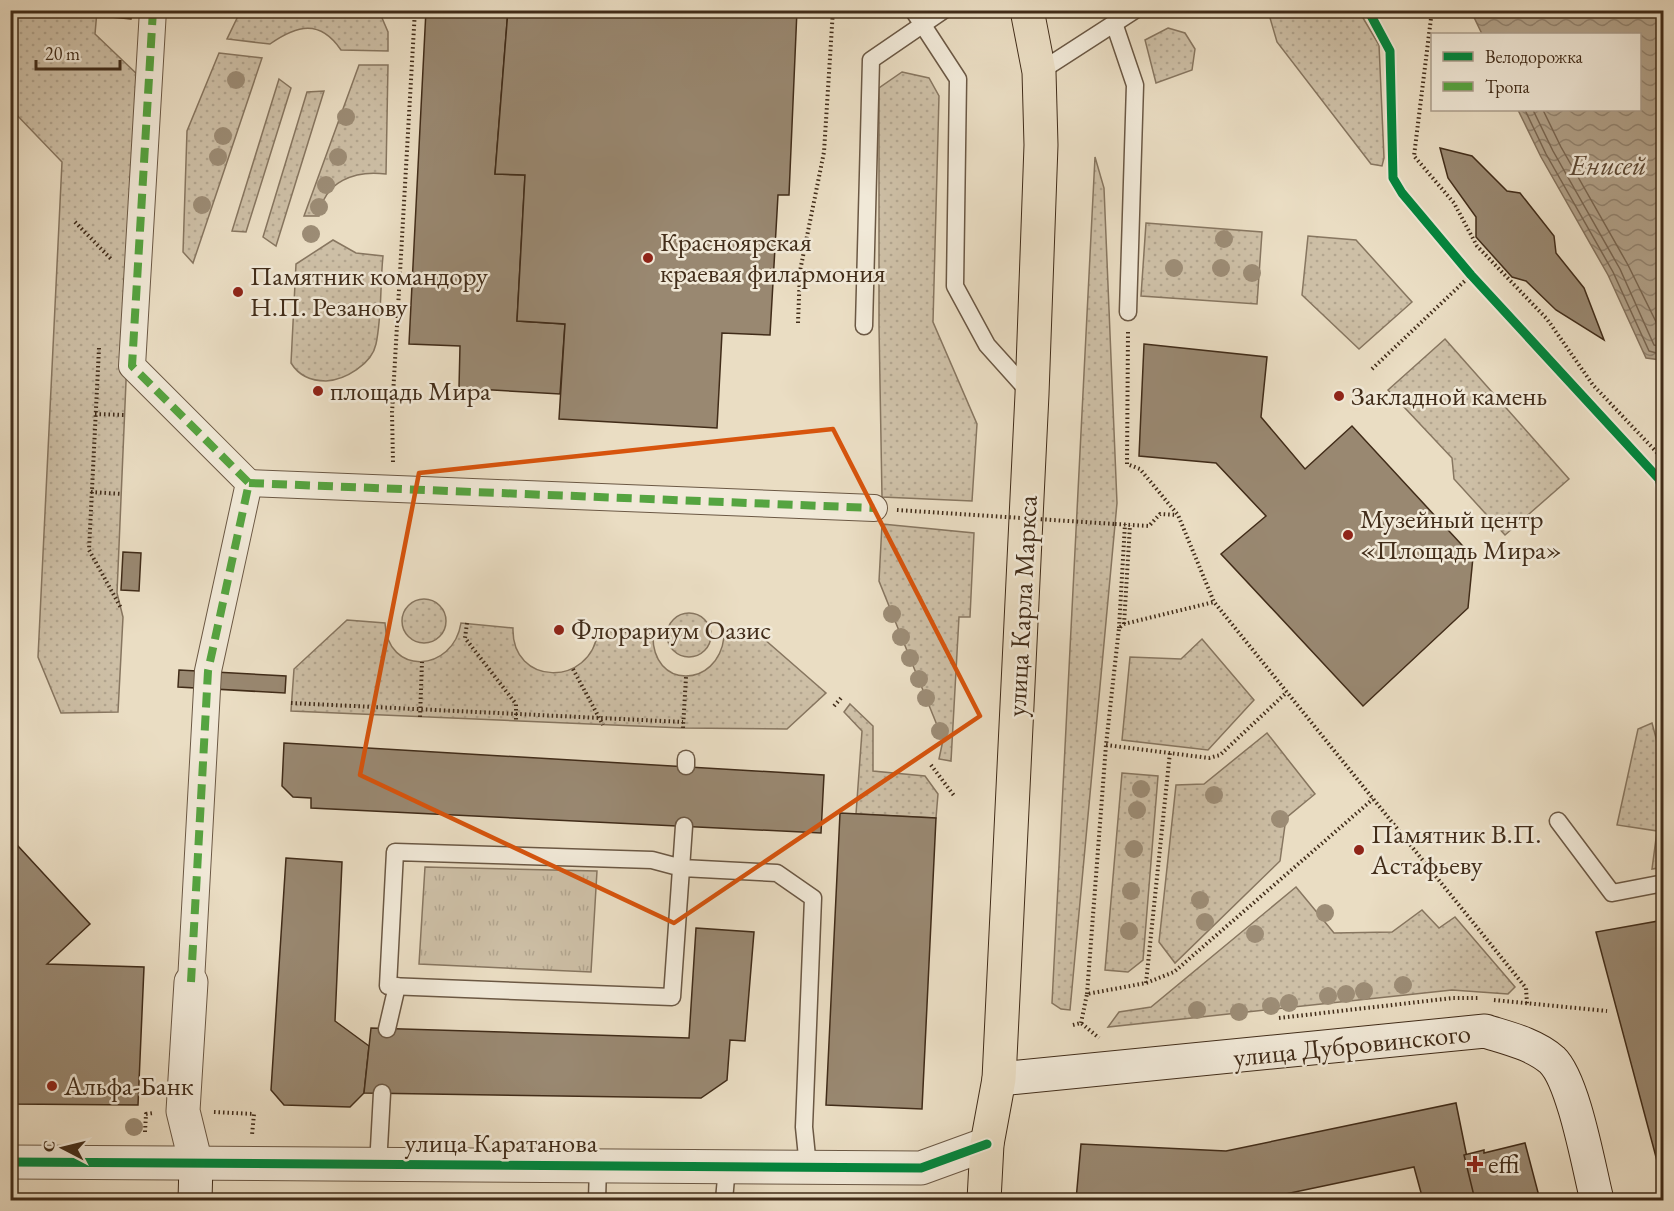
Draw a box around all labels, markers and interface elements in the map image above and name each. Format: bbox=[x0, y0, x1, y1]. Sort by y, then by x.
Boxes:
scale bar bbox=[36, 33, 120, 71]
legend bbox=[1431, 33, 1641, 111]
text: 20 m bbox=[45, 42, 80, 65]
text: Велодорожка bbox=[1485, 45, 1584, 68]
text: Тропа bbox=[1485, 75, 1531, 98]
water label: Енисей bbox=[1569, 147, 1646, 183]
place label: Красноярская краевая филармония bbox=[660, 224, 886, 290]
marker: Красноярская краевая филармония bbox=[641, 251, 655, 265]
place label: Памятник командору Н.П. Резанову bbox=[250, 258, 488, 324]
marker: Памятник командору Н.П. Резанову bbox=[231, 285, 245, 299]
place label: площадь Мира bbox=[330, 373, 491, 408]
place label: Закладной камень bbox=[1351, 378, 1547, 413]
marker: площадь Мира bbox=[311, 384, 325, 398]
marker: Закладной камень bbox=[1332, 389, 1346, 403]
street label: улица Карла Маркса bbox=[998, 494, 1045, 718]
place label: Музейный центр «Площадь Мира» bbox=[1360, 501, 1562, 567]
marker: Музейный центр «Площадь Мира» bbox=[1341, 528, 1355, 542]
place label: Флорариум Оазис bbox=[571, 612, 771, 647]
marker: Флорариум Оазис bbox=[552, 623, 566, 637]
place label: Памятник В.П. Астафьеву bbox=[1370, 816, 1541, 882]
marker: Памятник В.П. Астафьеву bbox=[1352, 843, 1366, 857]
street label: улица Дубровинского bbox=[1232, 1015, 1472, 1074]
place label: Альфа-Банк bbox=[63, 1068, 194, 1103]
marker: Альфа-Банк bbox=[45, 1079, 59, 1093]
north arrow bbox=[33, 1118, 93, 1178]
street label: улица Каратанова bbox=[405, 1125, 598, 1160]
text: С bbox=[37, 1139, 60, 1153]
place label: effi bbox=[1488, 1146, 1520, 1181]
marker: effi bbox=[1466, 1155, 1484, 1173]

